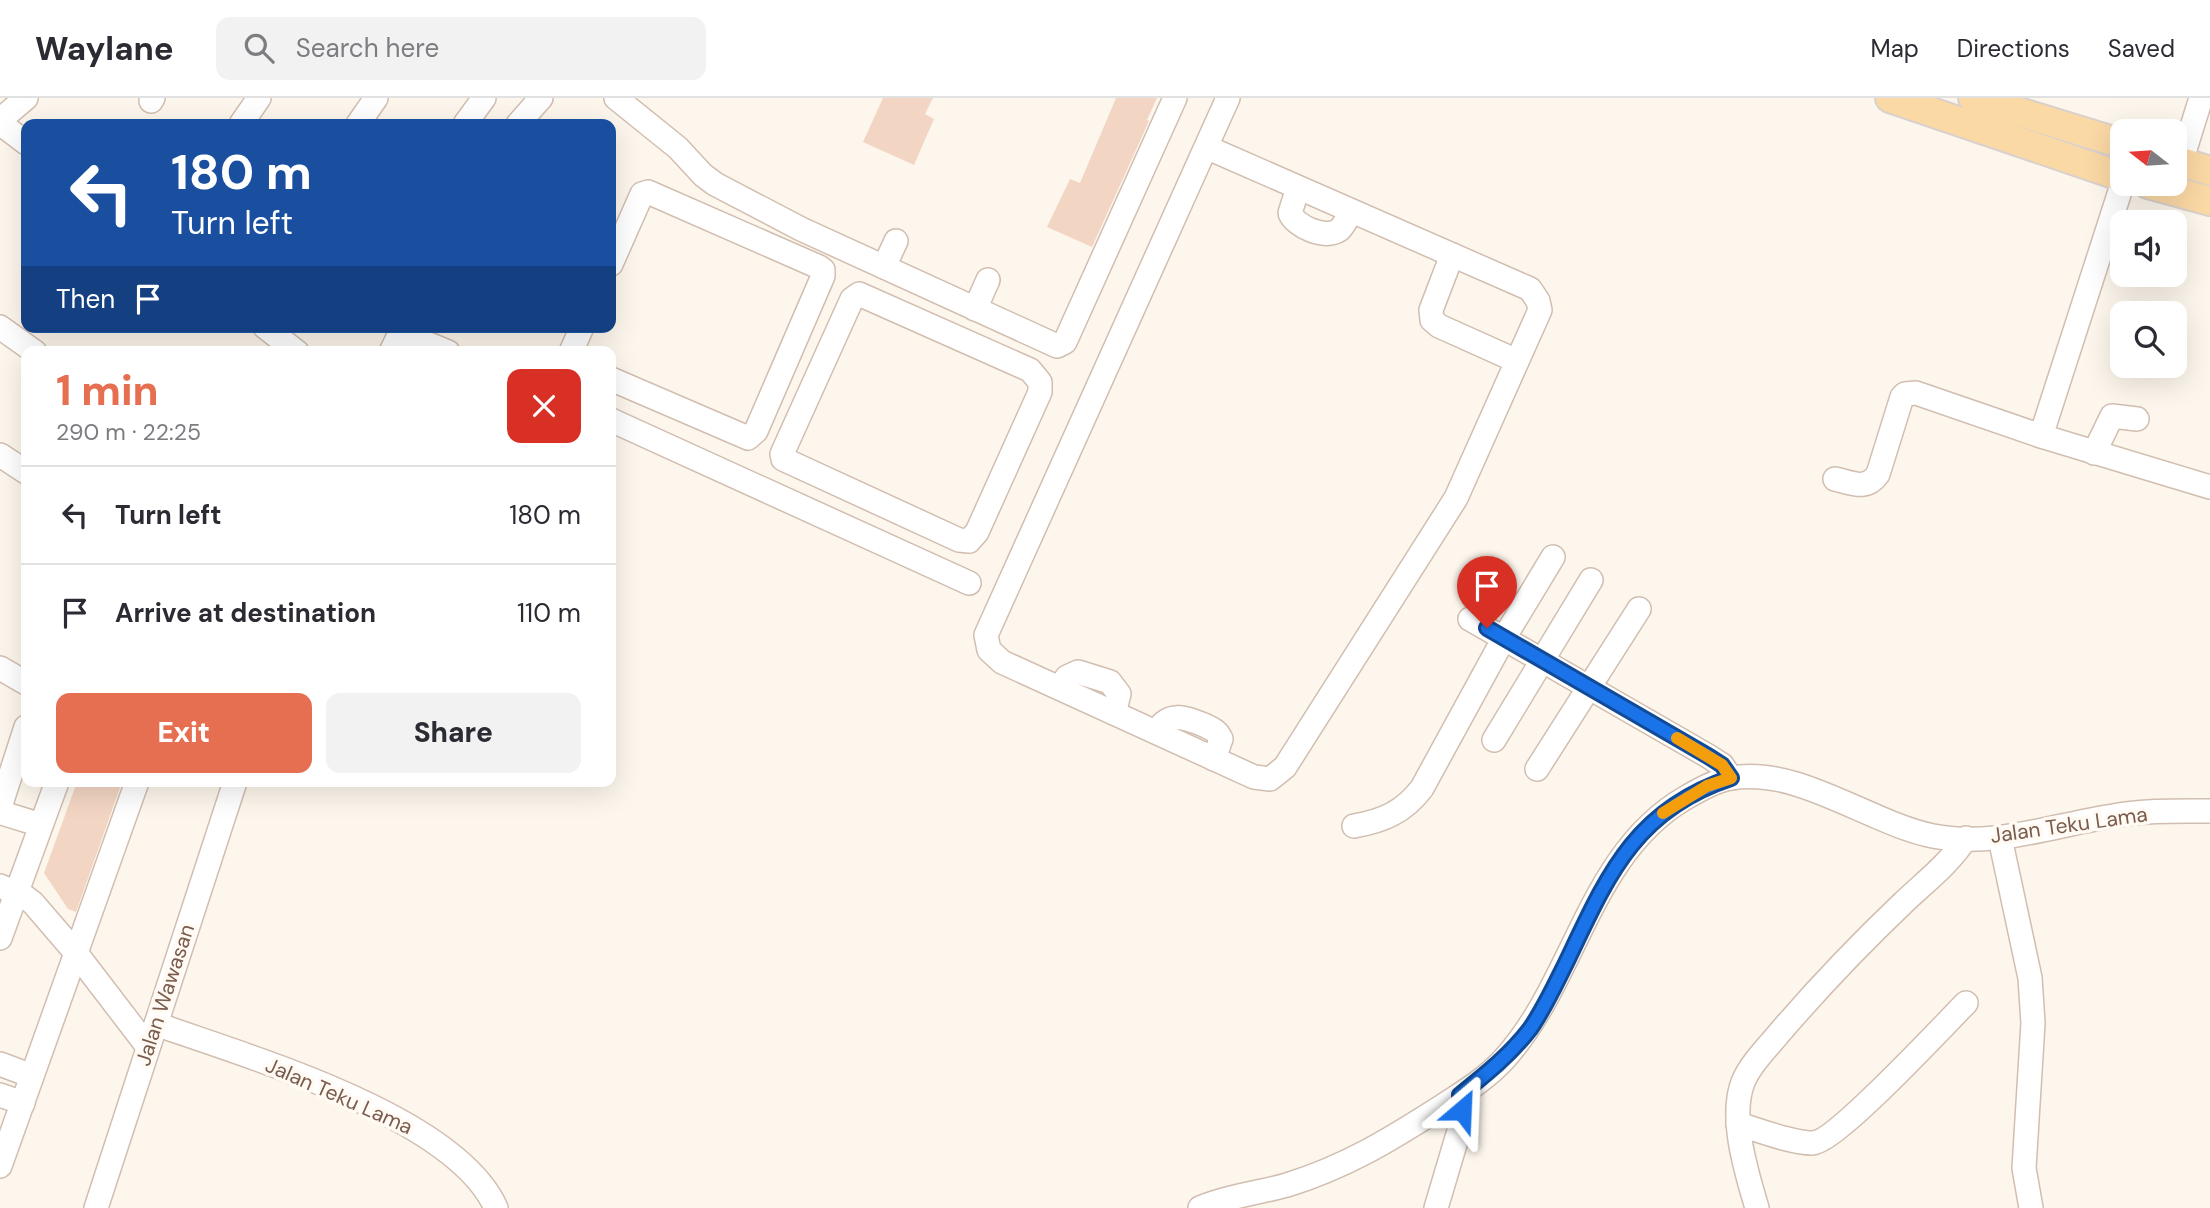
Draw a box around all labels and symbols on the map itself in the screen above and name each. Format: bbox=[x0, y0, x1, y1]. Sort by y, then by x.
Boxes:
north arrow bbox=[2110, 119, 2188, 196]
pin bbox=[1457, 556, 1517, 628]
street label: Jalan Teku Lama bbox=[1989, 800, 2149, 850]
street label: Jalan Wawasan bbox=[129, 921, 201, 1069]
street label: Jalan Teku Lama bbox=[261, 1051, 417, 1141]
position arrow bbox=[1425, 1073, 1499, 1147]

